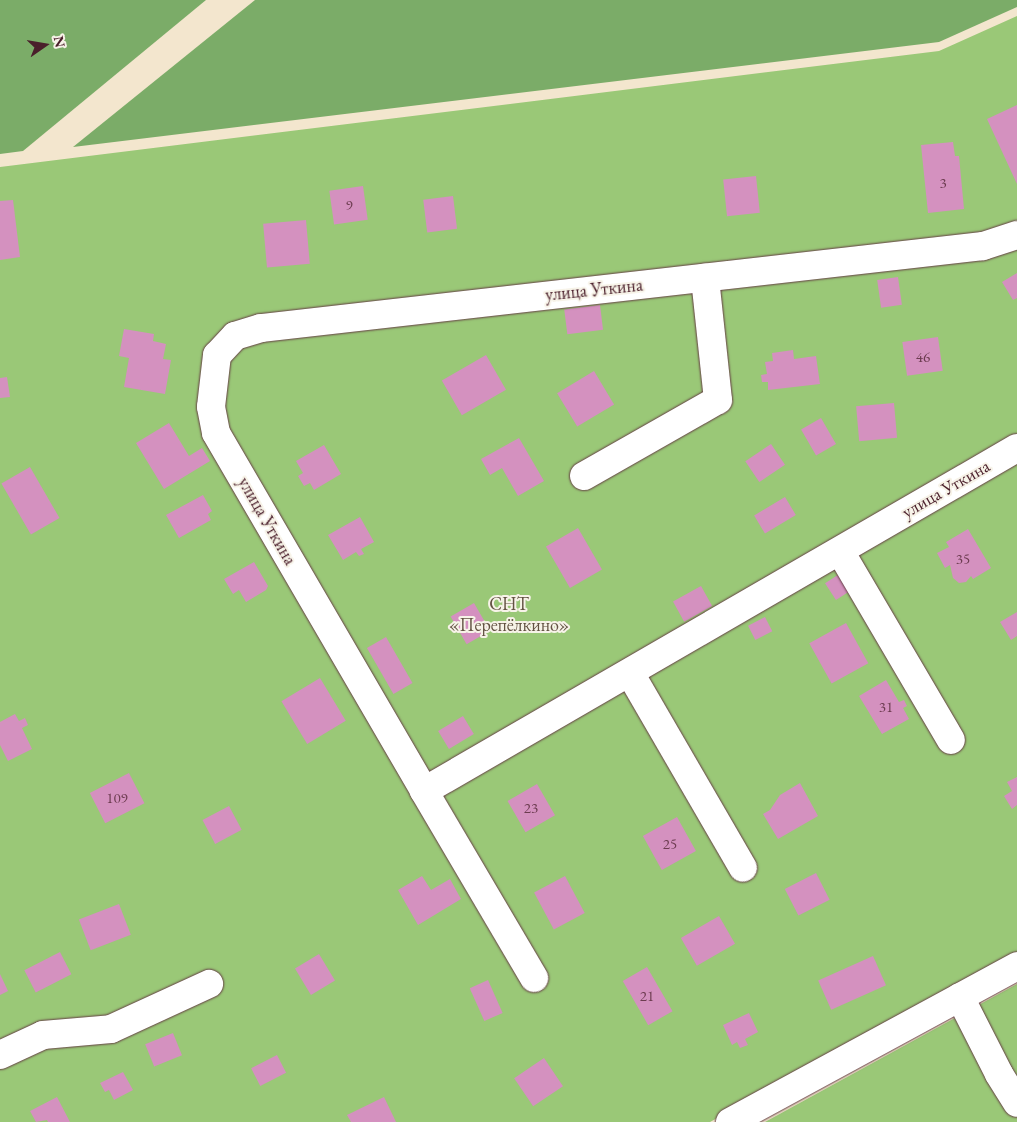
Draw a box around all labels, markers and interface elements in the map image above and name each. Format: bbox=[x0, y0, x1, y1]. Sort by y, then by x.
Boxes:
north arrow bbox=[20, 20, 70, 70]
text: N bbox=[50, 34, 70, 49]
house number: 3 bbox=[939, 174, 947, 192]
house number: 9 bbox=[345, 196, 353, 214]
street label: улица Уткина bbox=[544, 274, 644, 306]
house number: 46 bbox=[916, 348, 930, 366]
street label: улица Уткина bbox=[898, 455, 994, 523]
street label: улица Уткина bbox=[233, 473, 301, 569]
house number: 35 bbox=[956, 550, 970, 568]
park label: СНТ «Перепёлкино» bbox=[449, 594, 569, 636]
house number: 31 bbox=[879, 698, 893, 716]
house number: 109 bbox=[106, 789, 128, 807]
house number: 23 bbox=[524, 799, 538, 817]
house number: 25 bbox=[663, 835, 677, 853]
house number: 21 bbox=[640, 987, 654, 1005]

